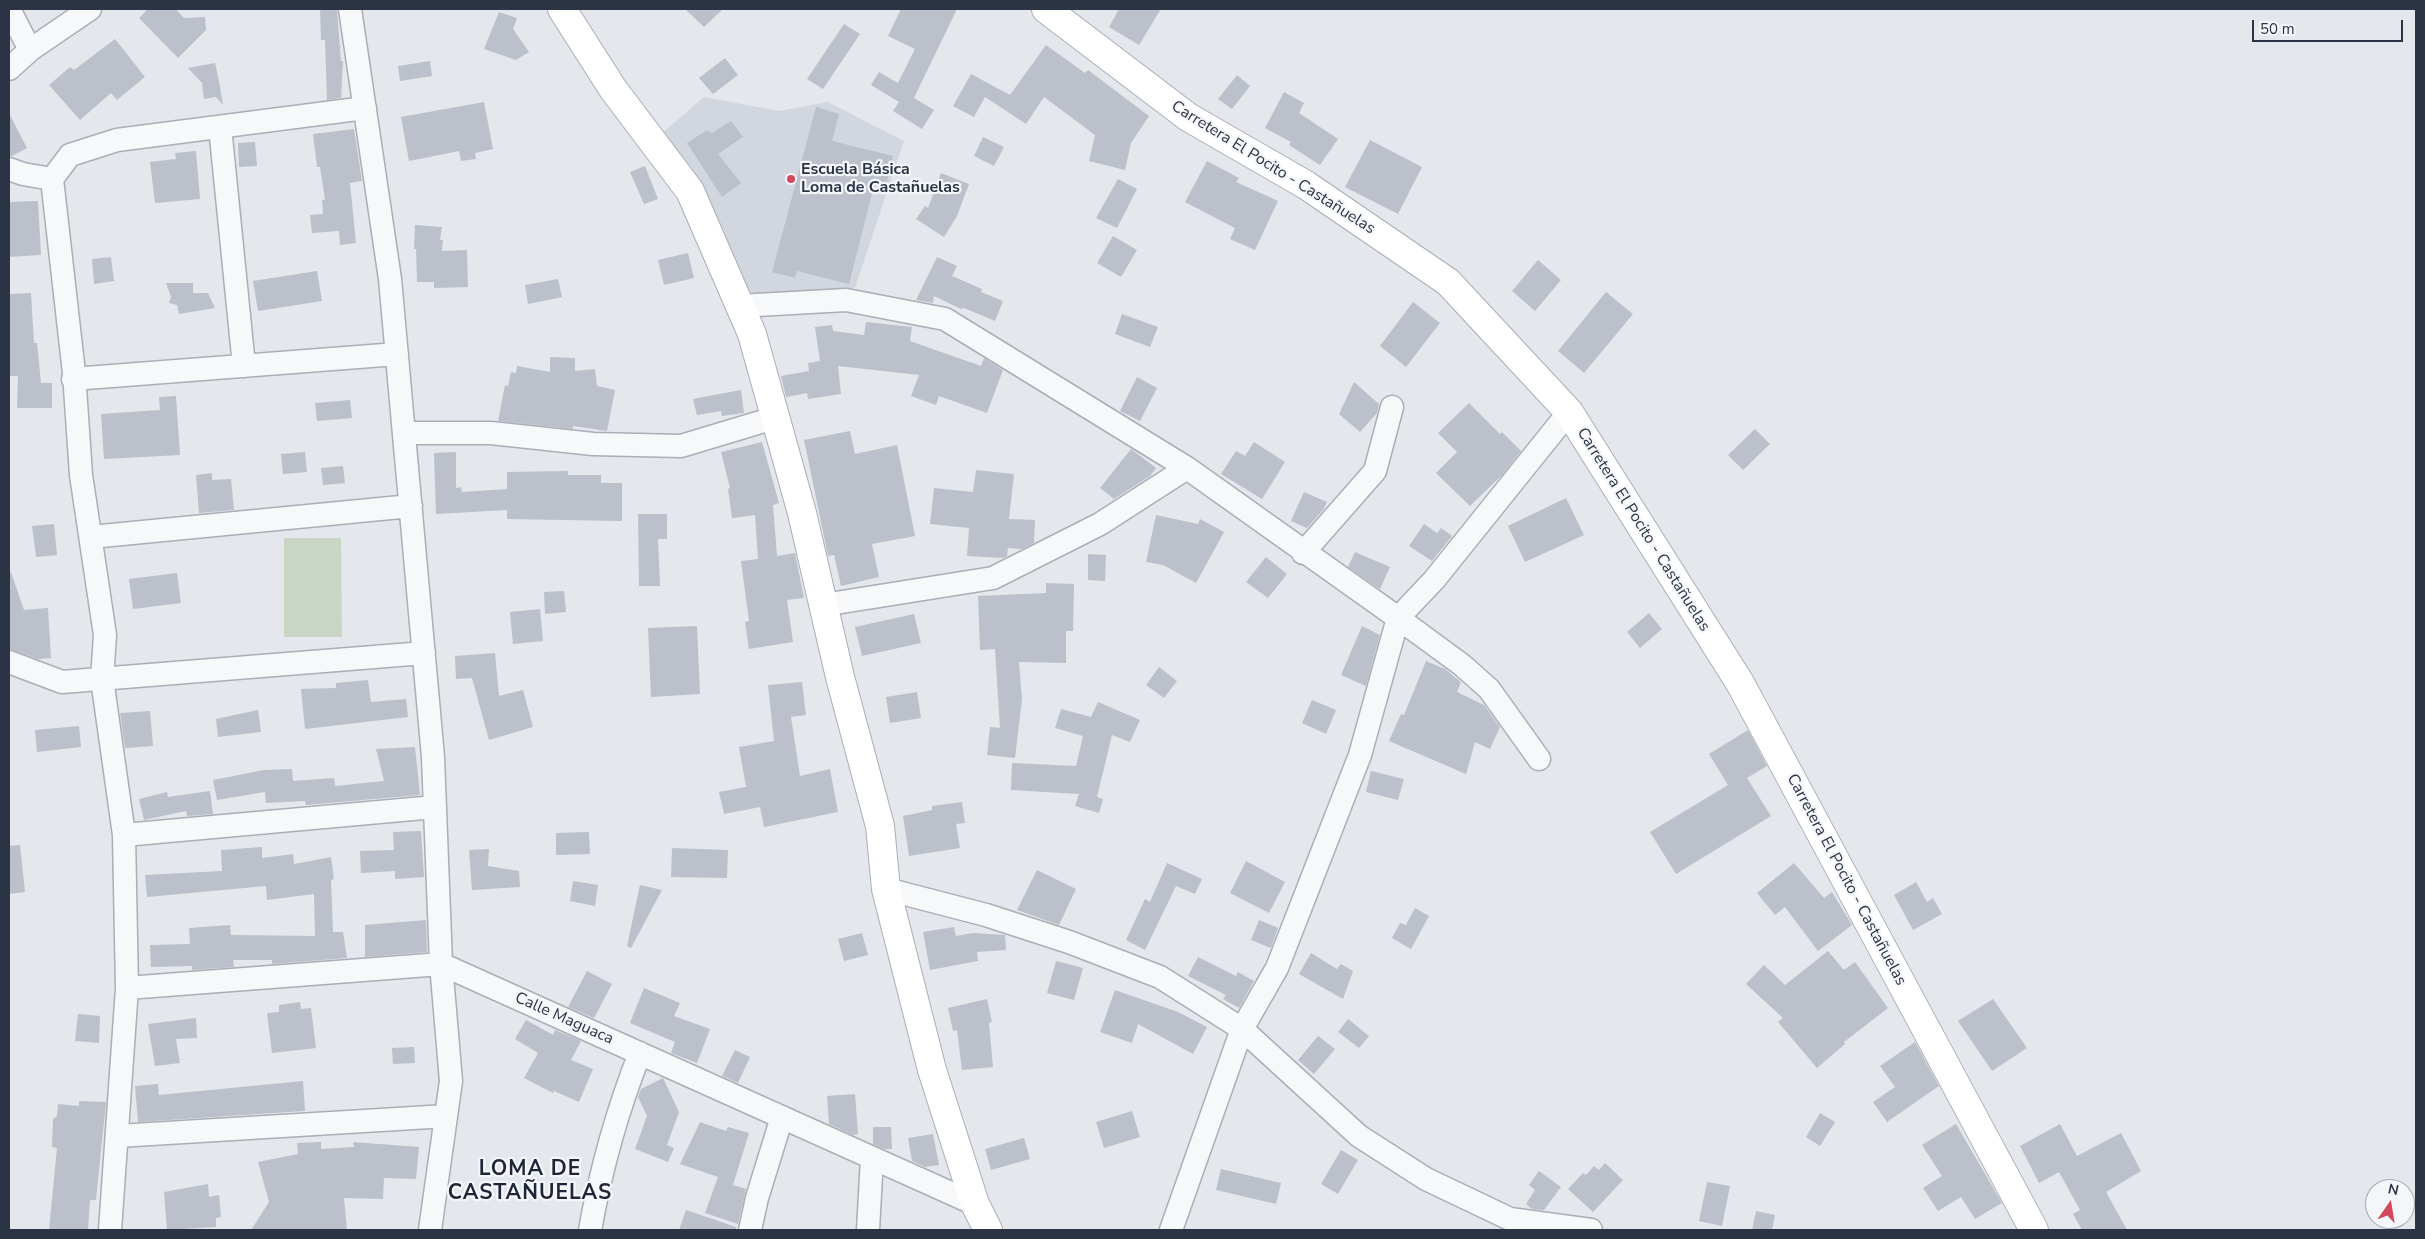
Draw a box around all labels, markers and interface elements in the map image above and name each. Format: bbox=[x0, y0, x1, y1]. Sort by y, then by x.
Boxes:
scale bar bbox=[2255, 10, 2406, 42]
text: 50 m bbox=[2260, 19, 2295, 39]
street label: Carretera El Pocito - Castañuelas bbox=[1168, 97, 1378, 239]
place label: Escuela Básica Loma de Castañuelas bbox=[801, 160, 960, 198]
marker: Escuela Básica Loma de Castañuelas bbox=[785, 173, 797, 185]
street label: Carretera El Pocito - Castañuelas bbox=[1572, 425, 1714, 635]
street label: Carretera El Pocito - Castañuelas bbox=[1782, 771, 1910, 989]
street label: Calle Maguaca bbox=[512, 989, 616, 1049]
district label: LOMA DE CASTAÑUELAS bbox=[446, 1157, 614, 1207]
north arrow bbox=[2365, 1179, 2415, 1229]
text: N bbox=[2386, 1179, 2400, 1200]

